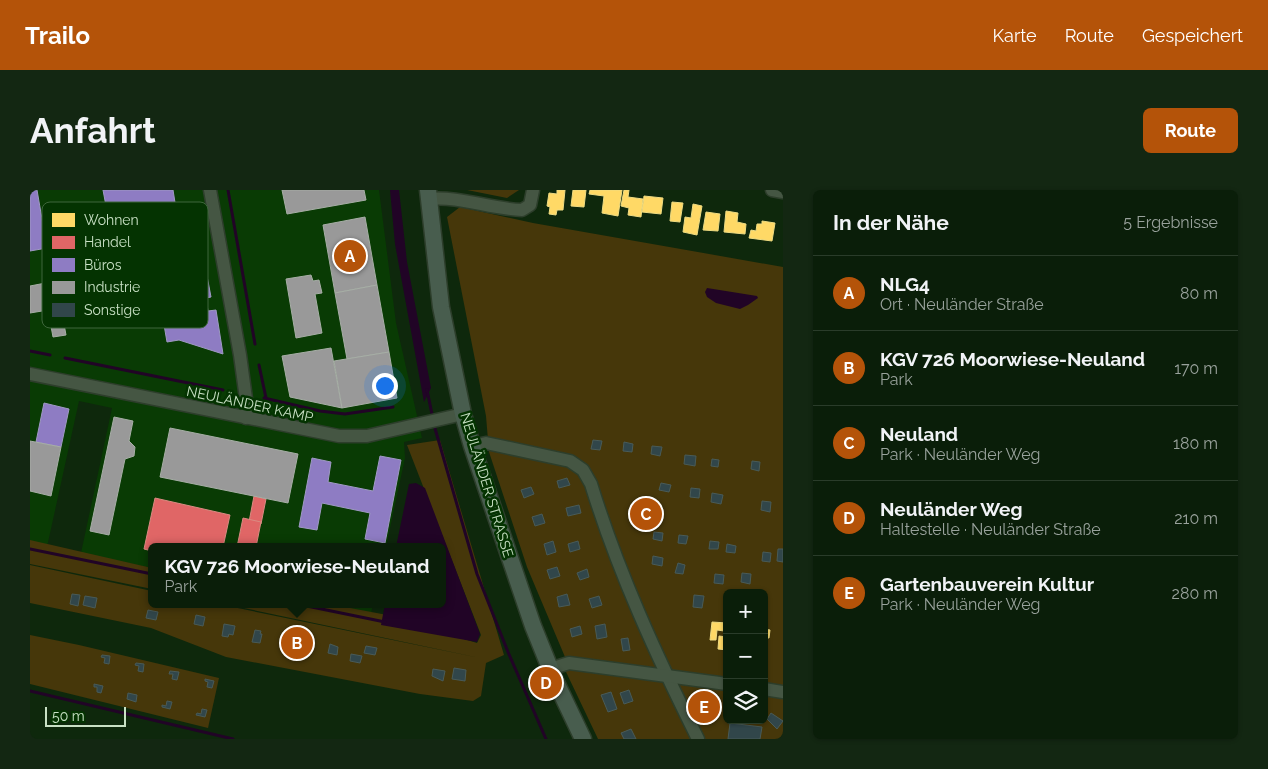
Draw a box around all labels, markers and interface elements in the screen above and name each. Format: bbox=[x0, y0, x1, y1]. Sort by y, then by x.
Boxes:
text: Trailo bbox=[25, 21, 90, 50]
text: Karte bbox=[993, 25, 1037, 46]
text: Route bbox=[1065, 25, 1114, 46]
text: Gespeichert bbox=[1142, 25, 1243, 46]
button: Route bbox=[1143, 108, 1238, 153]
text: Anfahrt bbox=[30, 110, 156, 151]
legend bbox=[42, 202, 208, 328]
text: In der Nähe bbox=[833, 210, 949, 235]
text: Wohnen bbox=[84, 212, 139, 228]
text: 5 Ergebnisse bbox=[1123, 213, 1218, 232]
text: Handel bbox=[84, 234, 131, 250]
pin: A bbox=[334, 237, 366, 275]
text: Büros bbox=[84, 257, 122, 273]
text: NLG4 bbox=[880, 273, 930, 295]
text: Industrie bbox=[84, 279, 140, 295]
text: A bbox=[844, 284, 854, 303]
text: 80 m bbox=[1180, 284, 1218, 303]
text: Ort · Neuländer Straße bbox=[880, 295, 1044, 314]
text: Sonstige bbox=[84, 302, 140, 318]
text: KGV 726 Moorwiese-Neuland bbox=[880, 348, 1145, 370]
text: B bbox=[844, 359, 854, 378]
text: 170 m bbox=[1174, 359, 1218, 378]
text: Park bbox=[880, 370, 913, 389]
your location bbox=[372, 373, 398, 399]
street label: NEULÄNDER KAMP bbox=[185, 381, 315, 425]
street label: NEULÄNDER STRASSE bbox=[457, 410, 519, 559]
text: Neuland bbox=[880, 423, 958, 445]
text: C bbox=[844, 434, 854, 453]
text: 180 m bbox=[1173, 434, 1218, 453]
text: Park · Neuländer Weg bbox=[880, 445, 1040, 464]
pin: C bbox=[630, 495, 662, 533]
text: Neuländer Weg bbox=[880, 498, 1022, 520]
text: D bbox=[843, 509, 855, 528]
text: 210 m bbox=[1174, 509, 1218, 528]
text: Haltestelle · Neuländer Straße bbox=[880, 520, 1101, 539]
popup bbox=[148, 543, 446, 608]
text: KGV 726 Moorwiese-Neuland bbox=[164, 555, 430, 577]
text: Gartenbauverein Kultur bbox=[880, 573, 1094, 595]
text: Park bbox=[164, 577, 197, 596]
text: E bbox=[844, 584, 854, 603]
text: 280 m bbox=[1172, 584, 1218, 603]
map controls bbox=[723, 589, 768, 724]
button: + bbox=[723, 589, 768, 634]
text: Park · Neuländer Weg bbox=[880, 595, 1040, 614]
pin: B bbox=[281, 624, 313, 662]
button: − bbox=[723, 634, 768, 679]
pin: D bbox=[530, 664, 562, 702]
button: layers bbox=[723, 679, 768, 724]
pin: E bbox=[688, 688, 720, 726]
scale bar bbox=[45, 704, 126, 727]
text: 50 m bbox=[52, 708, 85, 724]

